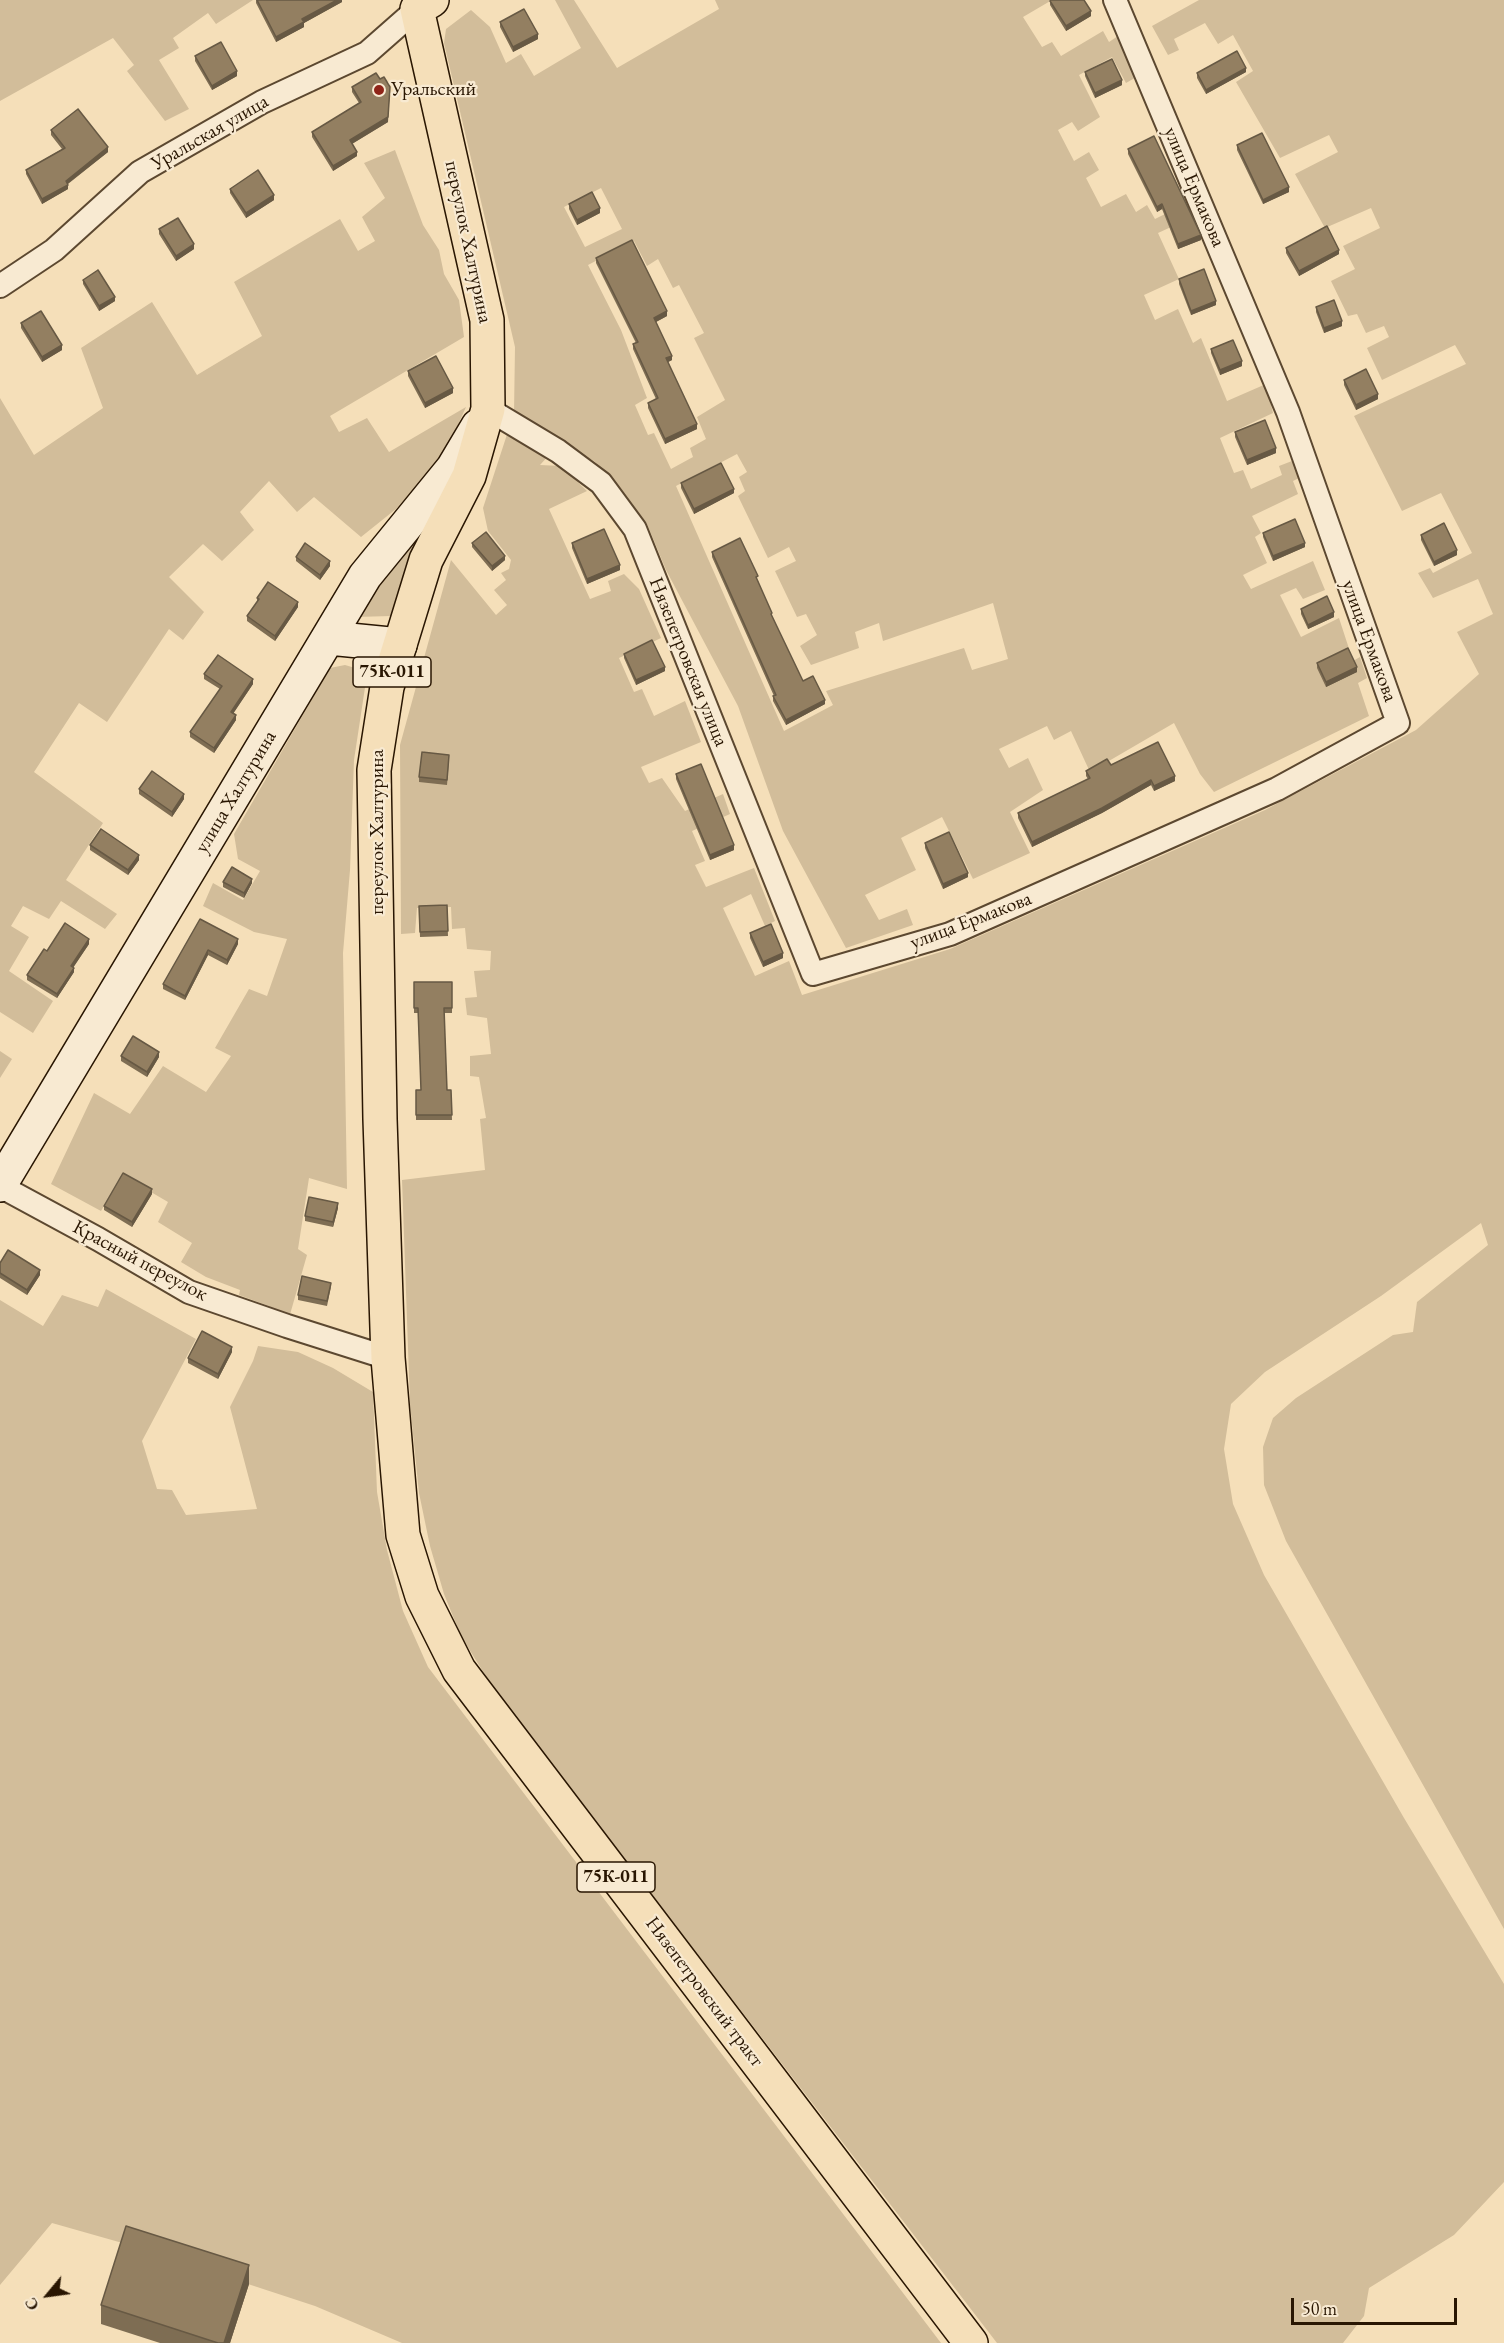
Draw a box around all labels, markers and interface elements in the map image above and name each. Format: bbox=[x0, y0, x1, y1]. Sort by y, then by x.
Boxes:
place label: Уральский bbox=[391, 78, 476, 102]
marker: Уральский bbox=[372, 83, 386, 97]
street label: Уральская улица bbox=[147, 90, 273, 176]
street label: улица Ермакова bbox=[1158, 123, 1230, 251]
street label: переулок Халтурина bbox=[439, 159, 497, 325]
street label: Нязепетровская улица bbox=[643, 574, 733, 750]
street label: улица Ермакова bbox=[1336, 577, 1402, 705]
road number: 75К-011 bbox=[353, 657, 431, 687]
street label: улица Халтурина bbox=[190, 726, 282, 858]
street label: переулок Халтурина bbox=[366, 749, 390, 915]
street label: улица Ермакова bbox=[907, 887, 1035, 955]
street label: Красный переулок bbox=[68, 1215, 212, 1307]
road number: 75К-011 bbox=[577, 1862, 655, 1892]
street label: Нязепетровский тракт bbox=[640, 1912, 768, 2072]
north arrow bbox=[18, 2265, 78, 2325]
scale bar bbox=[1294, 2286, 1460, 2324]
text: С bbox=[20, 2294, 44, 2314]
text: 50 m bbox=[1302, 2297, 1337, 2320]

